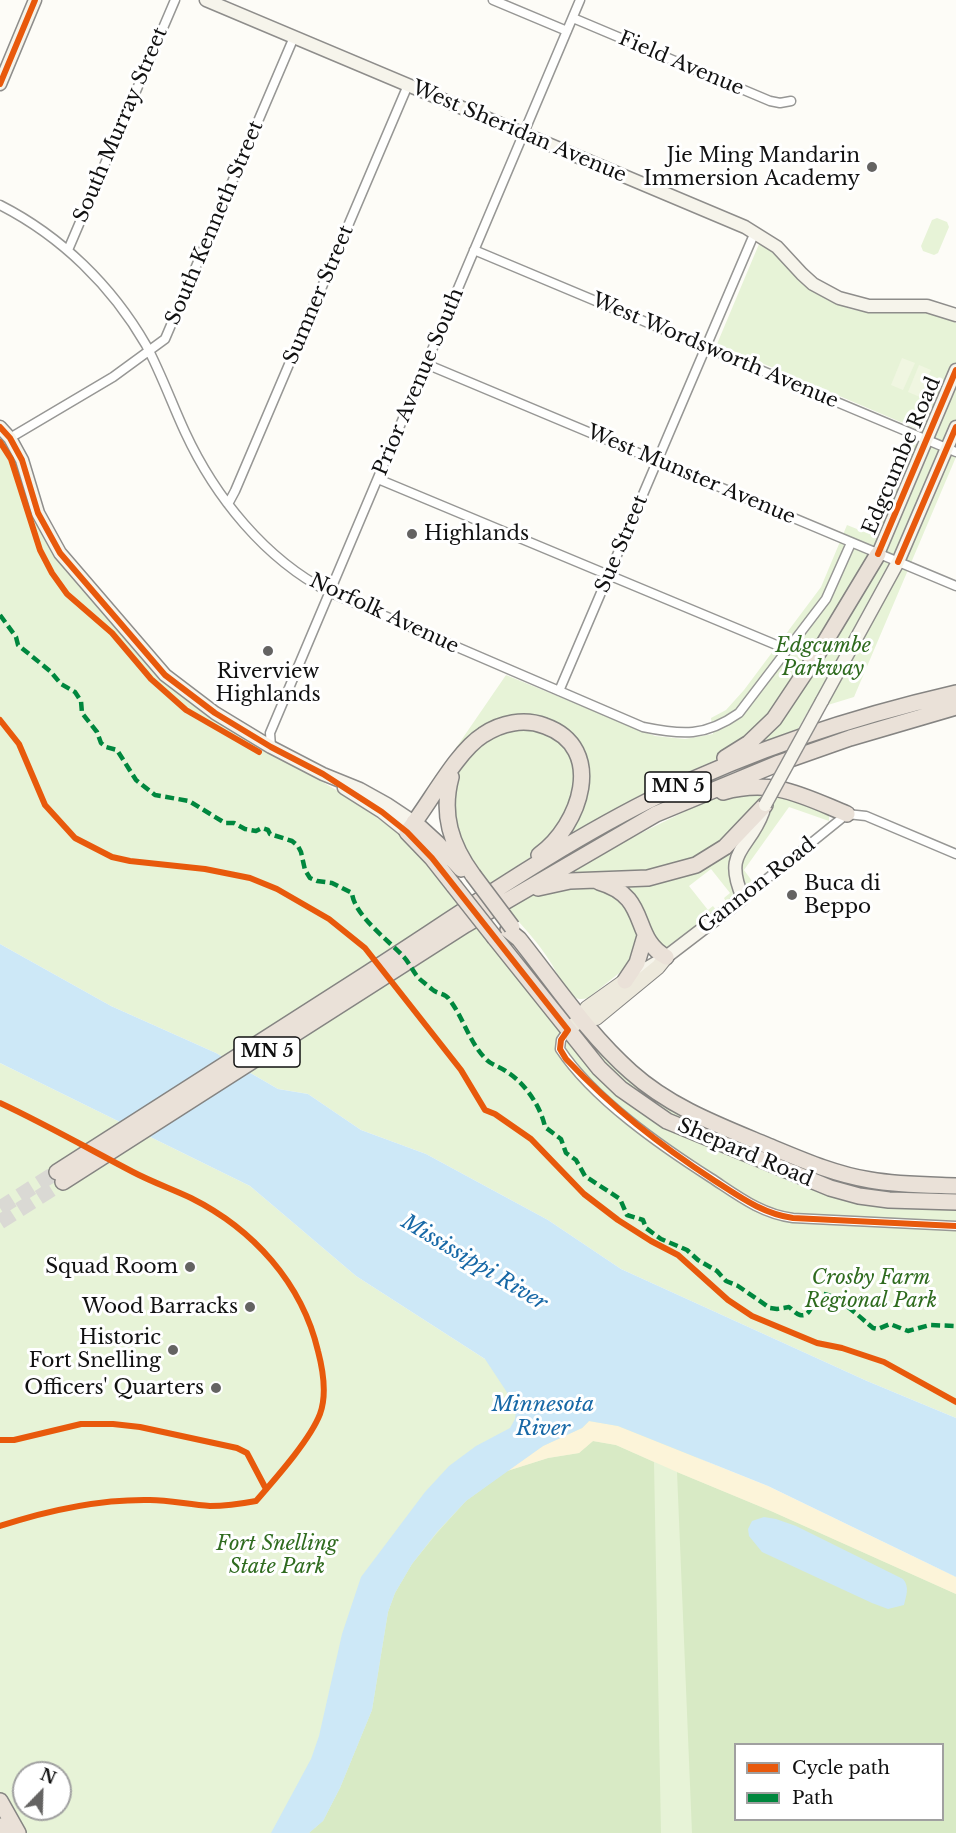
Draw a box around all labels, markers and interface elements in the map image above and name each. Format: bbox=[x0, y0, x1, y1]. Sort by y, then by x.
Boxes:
street label: South Murray Street bbox=[69, 24, 173, 226]
street label: Field Avenue bbox=[615, 27, 747, 101]
street label: West Sheridan Avenue bbox=[408, 76, 630, 188]
street label: South Kenneth Street bbox=[161, 117, 269, 329]
place label: Jie Ming Mandarin Immersion Academy bbox=[644, 144, 860, 191]
marker: Jie Ming Mandarin Immersion Academy bbox=[865, 160, 879, 174]
street label: Sumner Street bbox=[279, 222, 359, 368]
street label: Prior Avenue South bbox=[369, 285, 469, 479]
street label: West Wordsworth Avenue bbox=[588, 288, 842, 414]
street label: Edgcumbe Road bbox=[858, 374, 946, 538]
street label: West Munster Avenue bbox=[583, 420, 799, 530]
street label: Sue Street bbox=[591, 492, 653, 596]
place label: Highlands bbox=[424, 522, 529, 546]
marker: Highlands bbox=[405, 527, 419, 541]
street label: Norfolk Avenue bbox=[306, 569, 462, 659]
park label: Edgcumbe Parkway bbox=[775, 634, 871, 681]
marker: Riverview Highlands bbox=[261, 644, 275, 658]
place label: Riverview Highlands bbox=[216, 660, 320, 707]
road number: MN 5 bbox=[645, 772, 711, 802]
street label: Gannon Road bbox=[694, 833, 820, 939]
place label: Buca di Beppo bbox=[804, 872, 880, 919]
marker: Buca di Beppo bbox=[785, 888, 799, 902]
road number: MN 5 bbox=[234, 1037, 300, 1067]
street label: Shepard Road bbox=[674, 1114, 816, 1192]
water label: Mississippi River bbox=[397, 1210, 551, 1316]
place label: Squad Room bbox=[45, 1255, 178, 1279]
marker: Squad Room bbox=[183, 1260, 197, 1274]
park label: Crosby Farm Regional Park bbox=[805, 1266, 937, 1313]
place label: Wood Barracks bbox=[82, 1295, 238, 1319]
marker: Wood Barracks bbox=[243, 1300, 257, 1314]
place label: Historic Fort Snelling bbox=[29, 1326, 161, 1373]
marker: Historic Fort Snelling bbox=[166, 1343, 180, 1357]
place label: Officers' Quarters bbox=[24, 1376, 204, 1400]
marker: Officers' Quarters bbox=[209, 1381, 223, 1395]
water label: Minnesota River bbox=[492, 1392, 594, 1442]
park label: Fort Snelling State Park bbox=[216, 1532, 338, 1579]
legend bbox=[734, 1743, 944, 1821]
text: Cycle path bbox=[792, 1757, 890, 1779]
north arrow bbox=[12, 1761, 72, 1821]
text: N bbox=[37, 1764, 59, 1788]
text: Path bbox=[792, 1787, 833, 1809]

